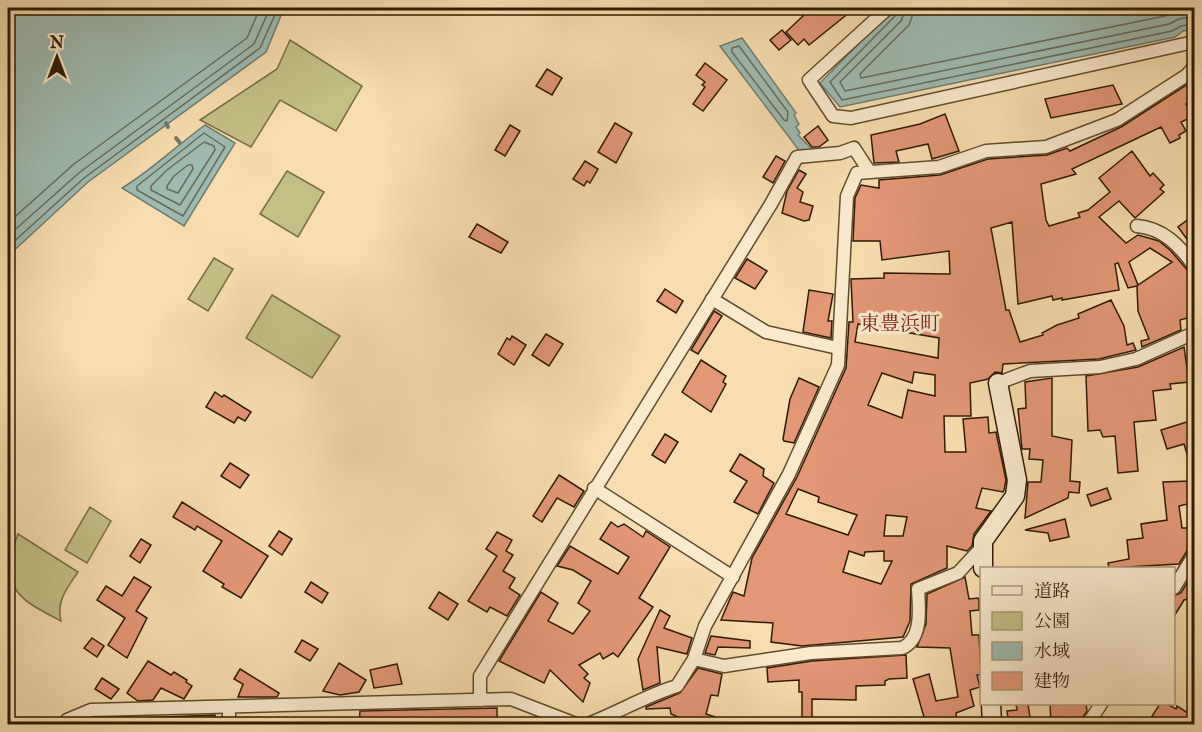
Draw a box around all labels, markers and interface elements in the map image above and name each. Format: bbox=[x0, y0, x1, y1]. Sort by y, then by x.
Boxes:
north arrow bbox=[27, 27, 87, 87]
text: N bbox=[49, 34, 64, 54]
district label: 東豊浜町 bbox=[860, 312, 940, 337]
legend bbox=[980, 567, 1175, 705]
text: 道路 bbox=[1034, 581, 1070, 604]
text: 公園 bbox=[1034, 611, 1070, 634]
text: 水域 bbox=[1034, 641, 1070, 664]
text: 建物 bbox=[1034, 671, 1070, 694]

